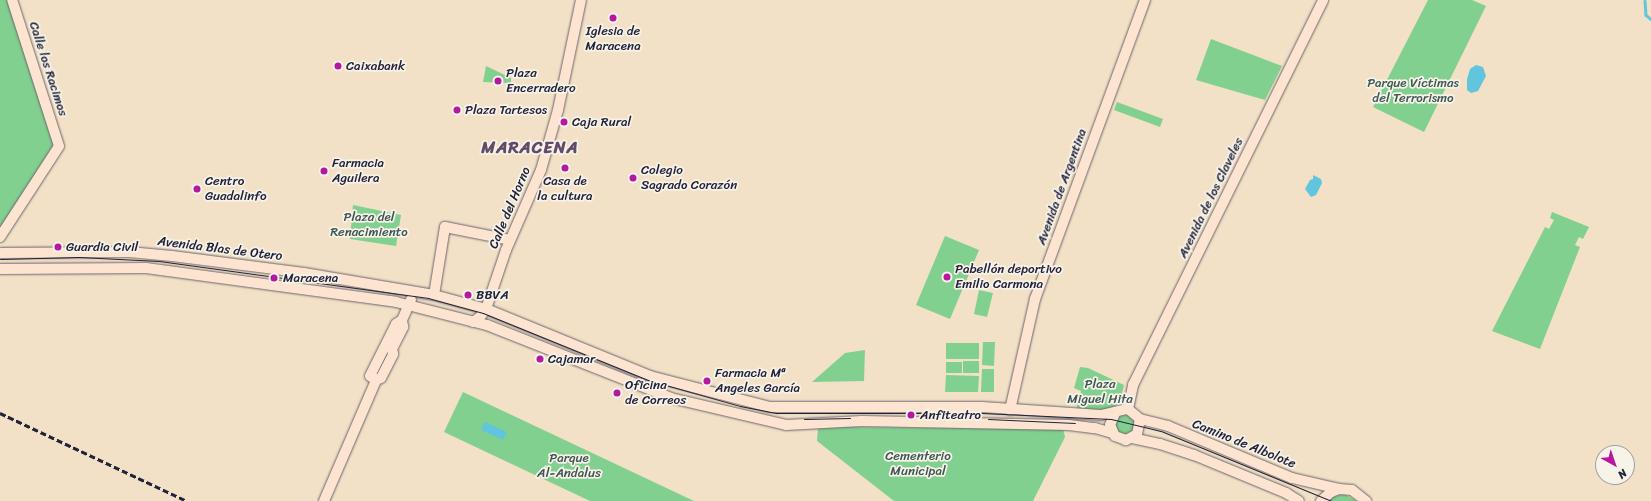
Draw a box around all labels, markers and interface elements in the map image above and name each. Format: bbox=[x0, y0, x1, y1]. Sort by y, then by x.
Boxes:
marker: Iglesia de Maracena bbox=[608, 13, 618, 23]
street label: Calle los Racimos bbox=[25, 20, 71, 118]
place label: Iglesia de Maracena bbox=[585, 24, 641, 55]
place label: Caixabank bbox=[346, 58, 405, 74]
marker: Caixabank bbox=[333, 61, 343, 71]
place label: Plaza Encerradero bbox=[506, 66, 576, 97]
marker: Plaza Encerradero bbox=[493, 76, 503, 86]
park label: Parque Víctimas del Terrorismo bbox=[1367, 76, 1459, 107]
place label: Plaza Tartesos bbox=[465, 102, 547, 118]
marker: Plaza Tartesos bbox=[452, 105, 462, 115]
place label: Caja Rural bbox=[572, 114, 631, 130]
marker: Caja Rural bbox=[559, 117, 569, 127]
street label: Avenida de Argentina bbox=[1034, 127, 1090, 247]
street label: Avenida de los Claveles bbox=[1175, 135, 1247, 261]
district label: MARACENA bbox=[482, 138, 578, 158]
place label: Farmacia Aguilera bbox=[332, 156, 384, 187]
marker: Casa de la cultura bbox=[560, 163, 570, 173]
place label: Colegio Sagrado Corazón bbox=[641, 163, 737, 194]
street label: Calle del Horno bbox=[486, 165, 534, 251]
marker: Farmacia Aguilera bbox=[319, 166, 329, 176]
marker: Colegio Sagrado Corazón bbox=[628, 173, 638, 183]
place label: Centro Guadalinfo bbox=[205, 174, 267, 205]
place label: Casa de la cultura bbox=[538, 174, 592, 205]
marker: Centro Guadalinfo bbox=[192, 184, 202, 194]
park label: Plaza del Renacimiento bbox=[330, 210, 408, 241]
street label: Avenida Blas de Otero bbox=[157, 234, 283, 264]
place label: Guardia Civil bbox=[66, 239, 138, 255]
marker: Guardia Civil bbox=[53, 242, 63, 252]
place label: Pabellón deportivo Emilio Carmona bbox=[955, 262, 1062, 293]
place label: Maracena bbox=[283, 270, 338, 286]
marker: Maracena bbox=[268, 272, 280, 284]
marker: Pabellón deportivo Emilio Carmona bbox=[942, 272, 952, 282]
place label: BBVA bbox=[476, 287, 509, 303]
marker: BBVA bbox=[463, 290, 473, 300]
place label: Cajamar bbox=[548, 351, 595, 367]
marker: Cajamar bbox=[535, 354, 545, 364]
place label: Farmacia Mª Angeles García bbox=[715, 366, 800, 397]
marker: Farmacia Mª Angeles García bbox=[702, 376, 712, 386]
park label: Plaza Miguel Hita bbox=[1067, 377, 1133, 408]
place label: Oficina de Correos bbox=[625, 378, 686, 409]
marker: Oficina de Correos bbox=[612, 388, 622, 398]
place label: Anfiteatro bbox=[920, 407, 981, 423]
marker: Anfiteatro bbox=[905, 409, 917, 421]
street label: Camino de Albolote bbox=[1190, 416, 1298, 472]
north arrow bbox=[1595, 445, 1635, 485]
park label: Cementerio Municipal bbox=[885, 449, 951, 480]
park label: Parque Al-Andalus bbox=[537, 451, 601, 482]
text: N bbox=[1613, 464, 1631, 484]

